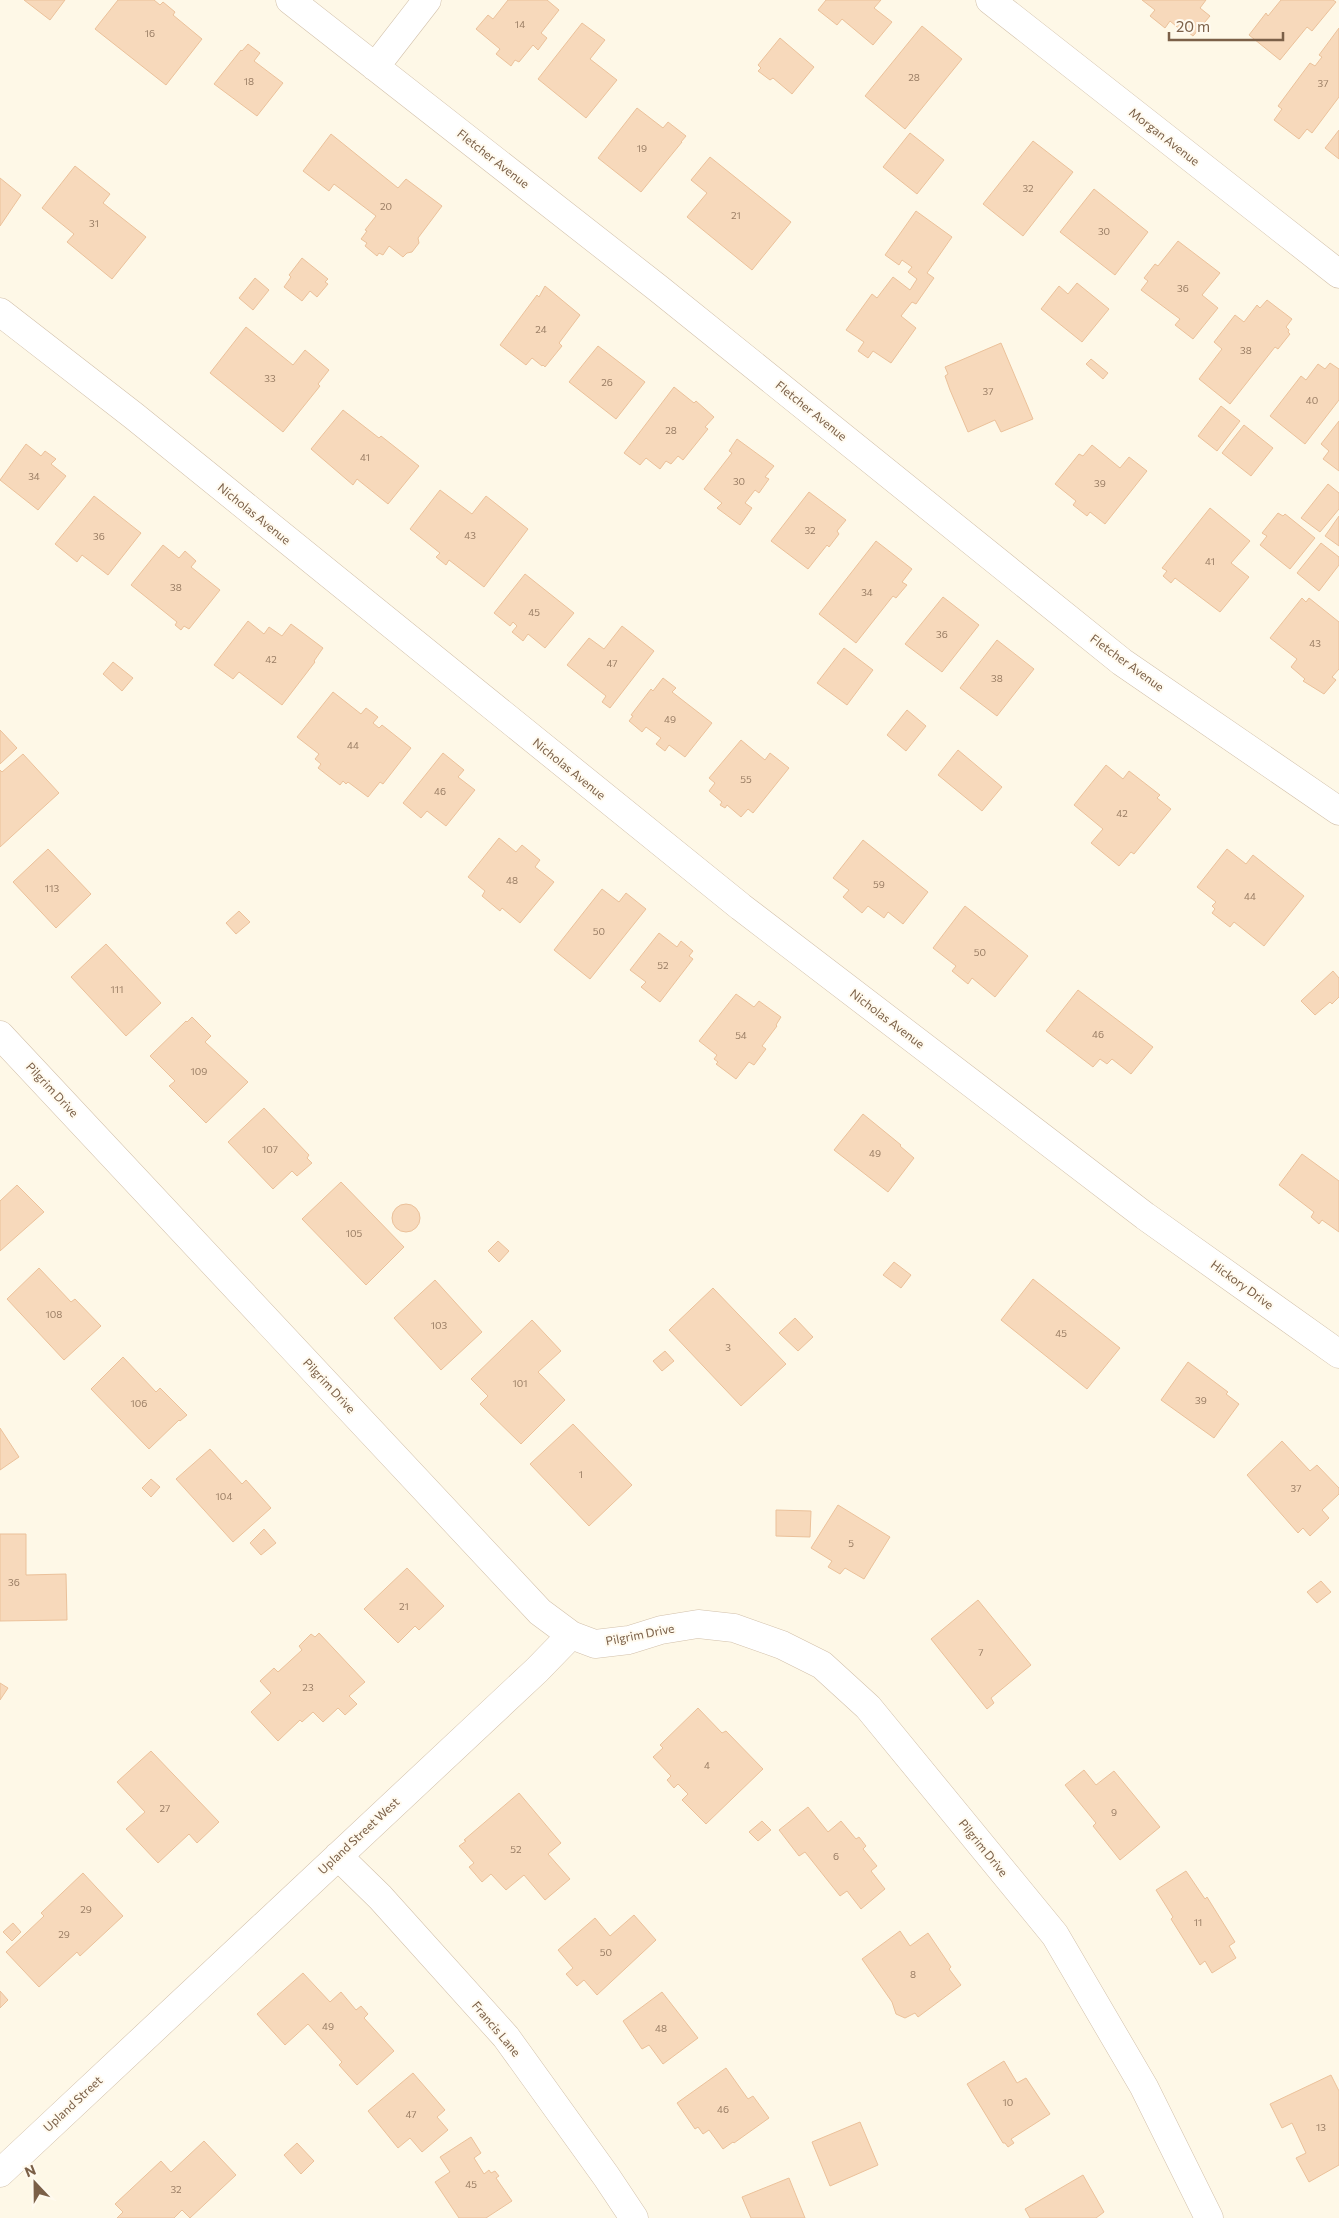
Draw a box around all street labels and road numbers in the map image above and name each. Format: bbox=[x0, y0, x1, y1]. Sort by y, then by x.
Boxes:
street label: Morgan Avenue bbox=[1127, 104, 1203, 168]
street label: Fletcher Avenue bbox=[455, 126, 532, 191]
street label: Fletcher Avenue bbox=[773, 377, 850, 443]
street label: Nicholas Avenue bbox=[216, 480, 294, 547]
street label: Fletcher Avenue bbox=[1088, 631, 1167, 693]
street label: Nicholas Avenue bbox=[531, 735, 609, 802]
street label: Nicholas Avenue bbox=[848, 986, 927, 1051]
street label: Pilgrim Drive bbox=[24, 1059, 82, 1120]
street label: Hickory Drive bbox=[1209, 1257, 1277, 1312]
street label: Pilgrim Drive bbox=[301, 1355, 359, 1416]
street label: Pilgrim Drive bbox=[604, 1620, 675, 1648]
street label: Upland Street West bbox=[315, 1794, 402, 1876]
street label: Pilgrim Drive bbox=[956, 1816, 1011, 1879]
street label: Francis Lane bbox=[470, 1998, 524, 2059]
street label: Upland Street bbox=[40, 2072, 105, 2134]

